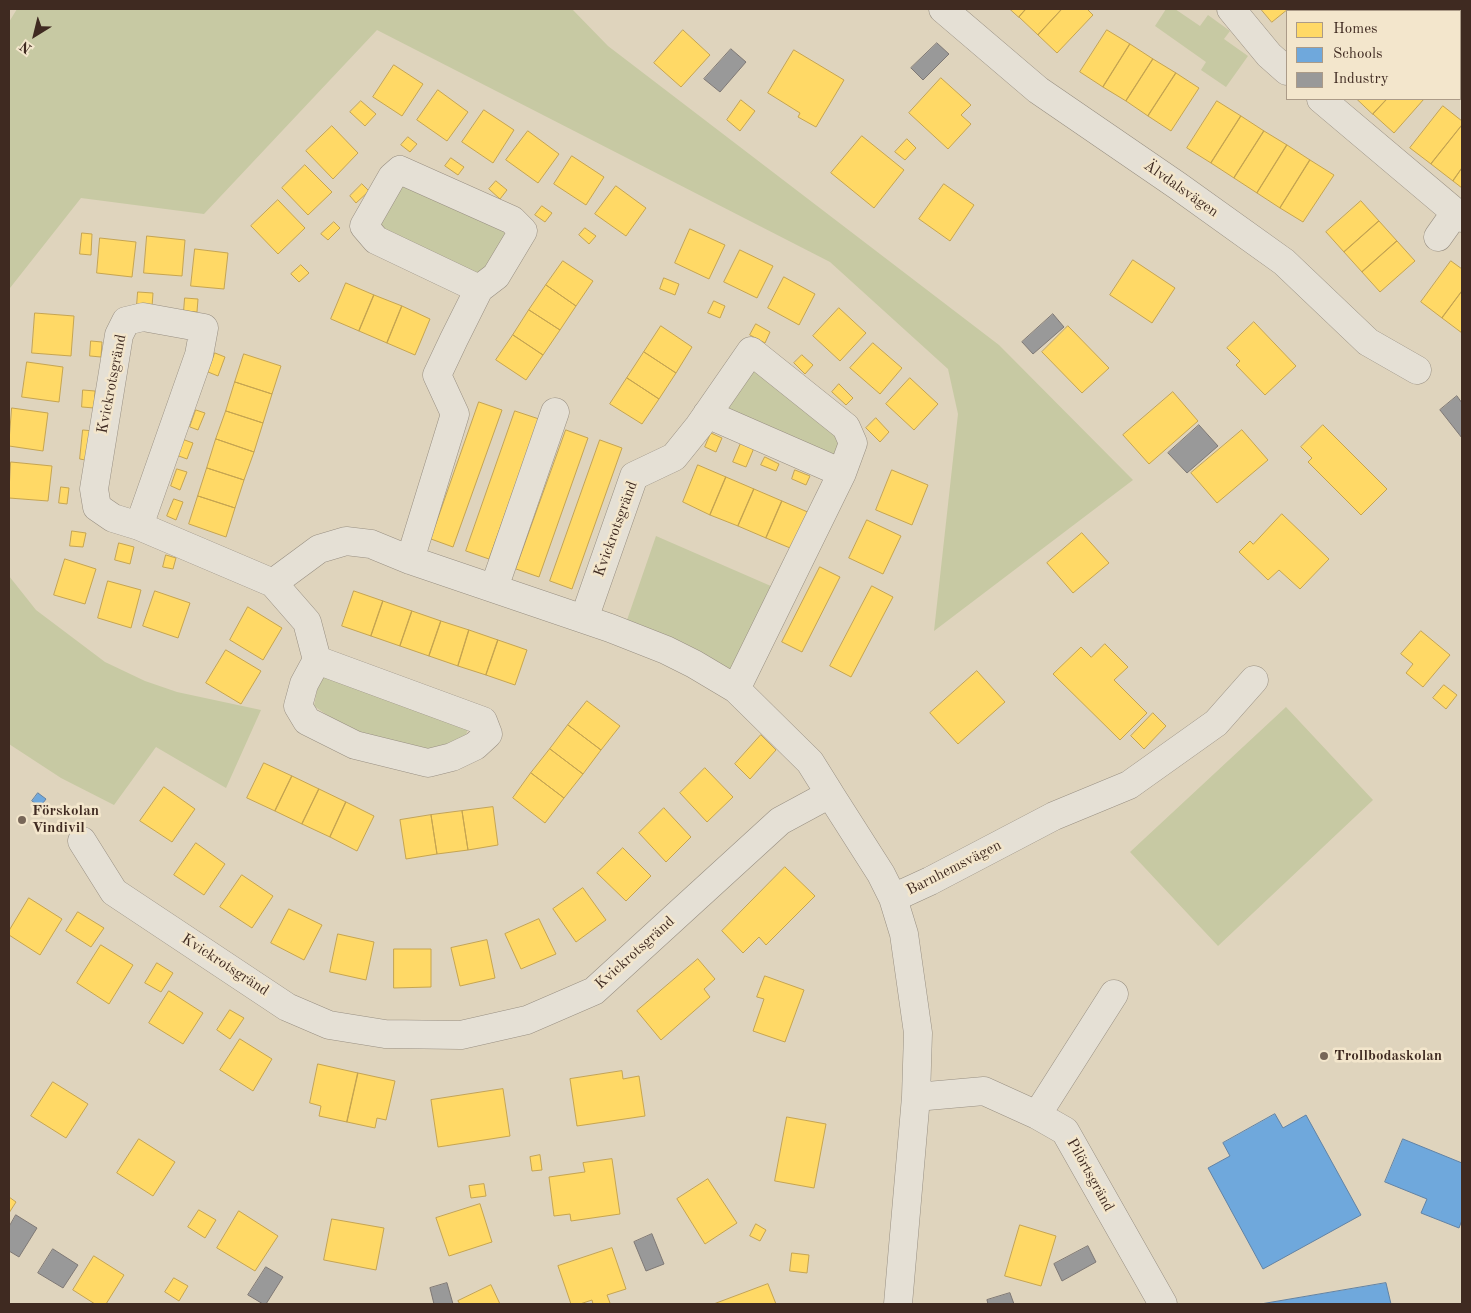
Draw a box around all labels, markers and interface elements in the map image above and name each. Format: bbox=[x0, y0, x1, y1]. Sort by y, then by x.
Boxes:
north arrow bbox=[10, 10, 60, 60]
legend bbox=[1286, 10, 1461, 100]
text: Homes bbox=[1333, 22, 1378, 37]
text: N bbox=[18, 38, 35, 56]
text: Schools bbox=[1333, 47, 1382, 62]
text: Industry bbox=[1333, 72, 1389, 87]
street label: Älvdalsvägen bbox=[1140, 157, 1222, 221]
street label: Kvickrotsgränd bbox=[94, 333, 130, 435]
street label: Kvickrotsgränd bbox=[590, 479, 642, 579]
place label: Förskolan Vindivil bbox=[32, 802, 99, 837]
marker: Förskolan Vindivil bbox=[16, 814, 28, 826]
street label: Barnhemsvägen bbox=[904, 836, 1004, 900]
street label: Kvickrotsgränd bbox=[592, 913, 678, 993]
street label: Kvickrotsgränd bbox=[178, 930, 272, 1000]
place label: Trollbodaskolan bbox=[1334, 1047, 1442, 1065]
marker: Trollbodaskolan bbox=[1318, 1050, 1330, 1062]
street label: Pilörtsgränd bbox=[1062, 1135, 1118, 1215]

